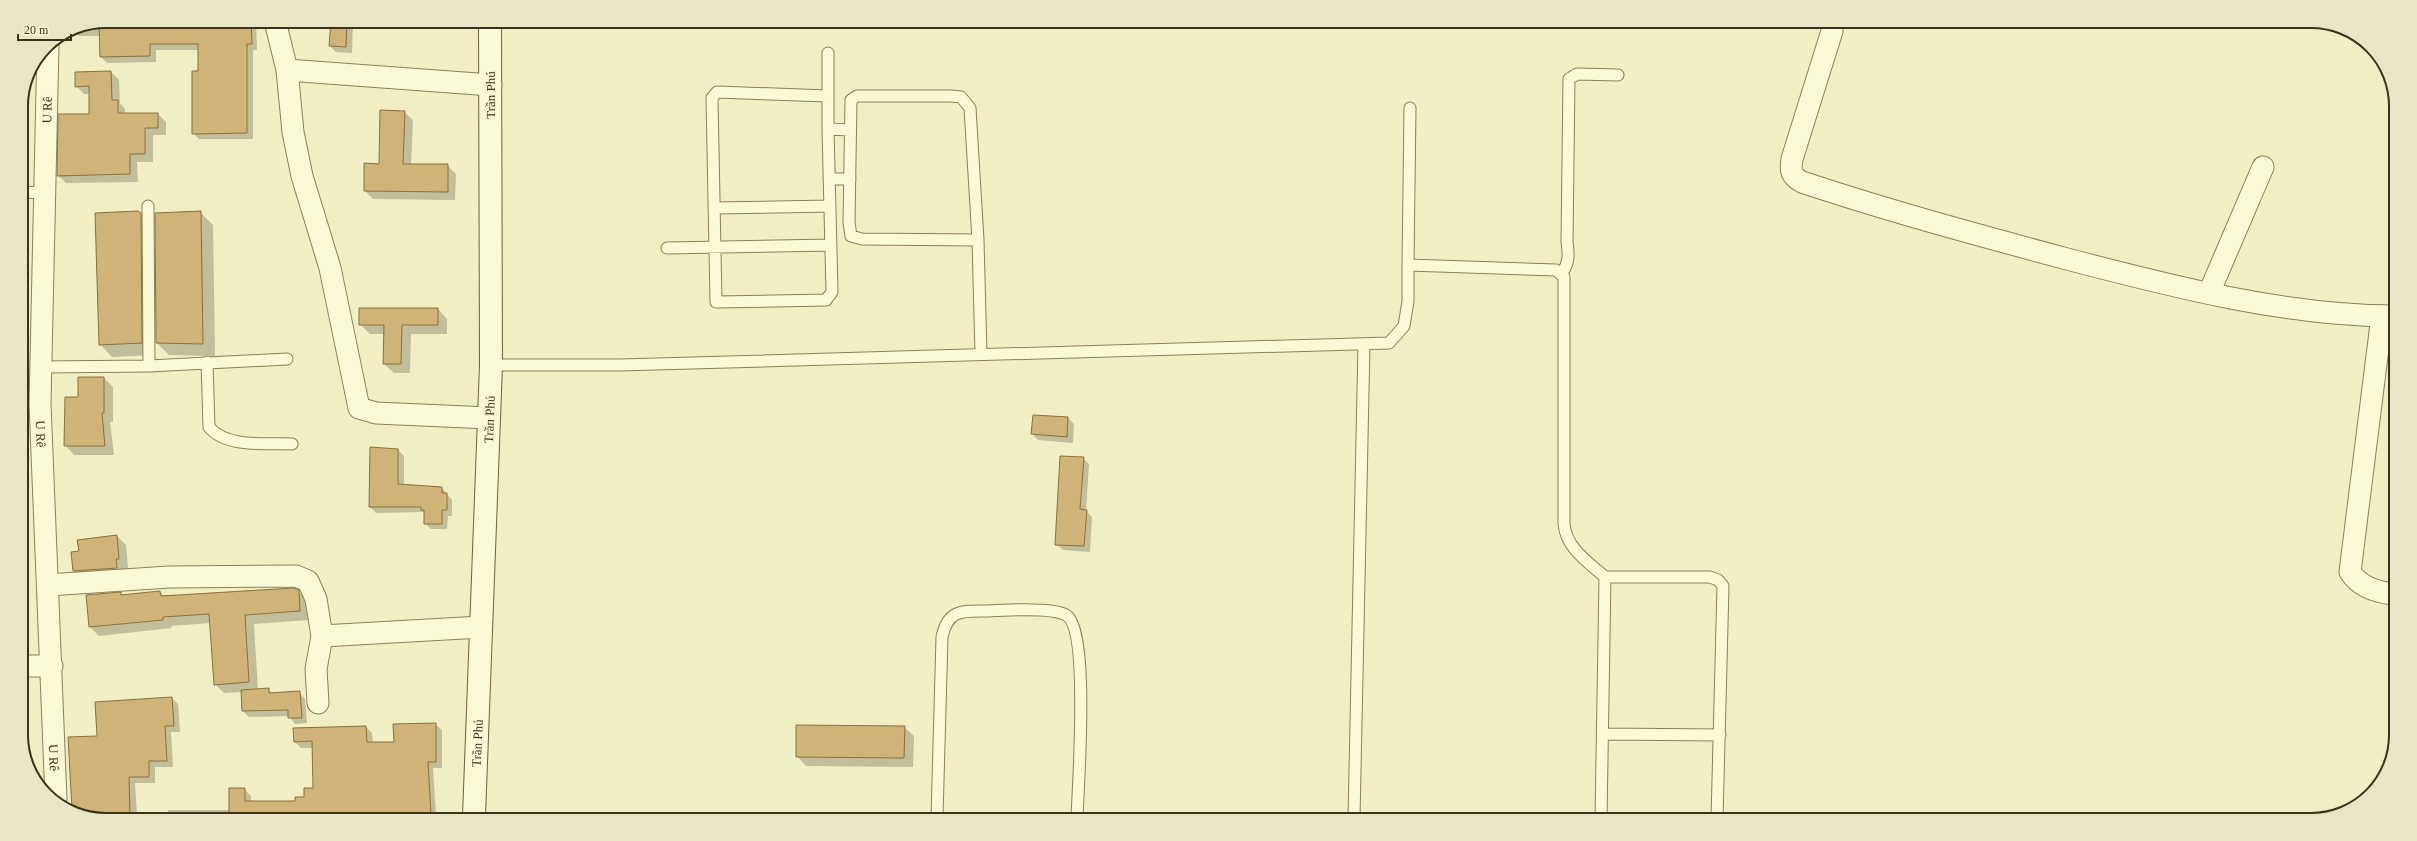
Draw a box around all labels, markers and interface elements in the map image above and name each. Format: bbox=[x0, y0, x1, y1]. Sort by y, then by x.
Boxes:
scale bar bbox=[18, 16, 71, 42]
text: 20 m bbox=[24, 23, 49, 37]
street label: Trần Phú bbox=[483, 71, 498, 119]
street label: U Rê bbox=[39, 96, 55, 124]
street label: Trần Phú bbox=[481, 395, 497, 443]
street label: U Rê bbox=[33, 420, 49, 448]
street label: Trần Phú bbox=[468, 718, 485, 767]
street label: U Rê bbox=[46, 744, 62, 772]

